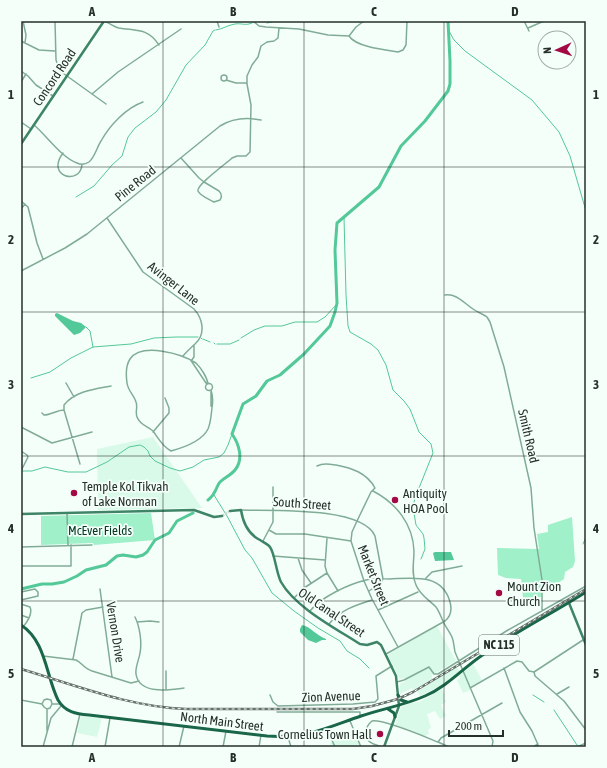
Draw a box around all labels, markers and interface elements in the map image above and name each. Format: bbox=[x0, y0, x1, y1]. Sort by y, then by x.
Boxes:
text: A bbox=[88, 4, 96, 19]
text: B bbox=[230, 4, 237, 19]
text: C bbox=[371, 4, 377, 19]
text: D bbox=[511, 4, 519, 19]
north arrow bbox=[537, 30, 577, 70]
street label: Concord Road bbox=[30, 46, 79, 109]
text: N bbox=[541, 47, 553, 54]
text: 1 bbox=[8, 87, 14, 102]
text: 1 bbox=[593, 87, 599, 102]
street label: Pine Road bbox=[112, 162, 159, 204]
text: 2 bbox=[8, 232, 14, 247]
text: 2 bbox=[593, 232, 599, 247]
street label: Avinger Lane bbox=[145, 259, 202, 308]
text: 3 bbox=[8, 377, 14, 392]
text: 3 bbox=[593, 377, 599, 392]
street label: Smith Road bbox=[515, 408, 542, 464]
place label: Temple Kol Tikvah of Lake Norman bbox=[82, 479, 169, 509]
place label: Antiquity HOA Pool bbox=[403, 486, 449, 516]
marker: Temple Kol Tikvah of Lake Norman bbox=[69, 488, 79, 498]
street label: South Street bbox=[272, 494, 332, 513]
marker: Antiquity HOA Pool bbox=[390, 495, 400, 505]
text: 4 bbox=[7, 521, 14, 536]
text: 4 bbox=[592, 521, 599, 536]
park label: McEver Fields bbox=[68, 523, 132, 538]
street label: Market Street bbox=[355, 543, 393, 608]
place label: Mount Zion Church bbox=[507, 579, 561, 609]
street label: Old Canal Street bbox=[296, 585, 368, 640]
marker: Mount Zion Church bbox=[494, 588, 504, 598]
street label: Vernon Drive bbox=[103, 601, 128, 664]
road number: NC 115 bbox=[479, 635, 519, 655]
text: 5 bbox=[8, 666, 14, 681]
text: 5 bbox=[593, 666, 599, 681]
street label: Zion Avenue bbox=[301, 688, 361, 705]
street label: North Main Street bbox=[180, 709, 265, 734]
scale bar bbox=[449, 712, 503, 738]
text: 200 m bbox=[455, 719, 482, 733]
place label: Cornelius Town Hall bbox=[278, 727, 373, 742]
marker: Cornelius Town Hall bbox=[375, 729, 385, 739]
text: A bbox=[88, 750, 96, 765]
text: B bbox=[230, 750, 237, 765]
text: C bbox=[371, 750, 377, 765]
text: D bbox=[511, 750, 519, 765]

